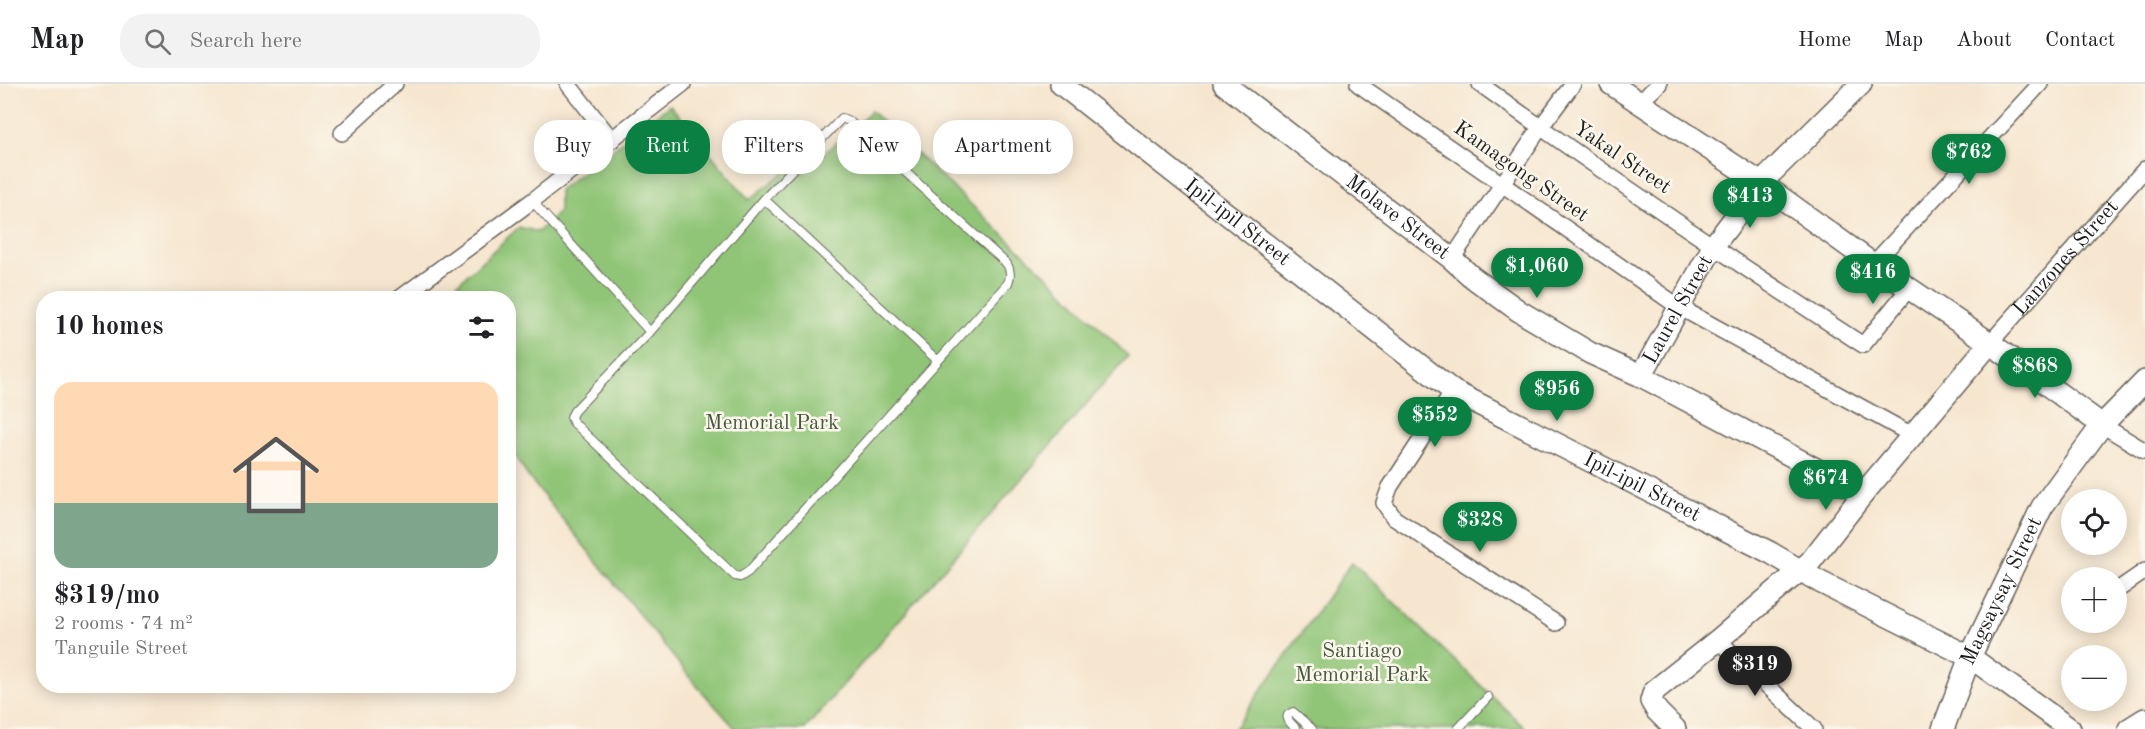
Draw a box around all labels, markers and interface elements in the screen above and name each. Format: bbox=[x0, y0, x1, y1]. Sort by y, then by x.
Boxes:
search box bbox=[120, 14, 540, 68]
icon: search bbox=[141, 25, 174, 58]
text: Map bbox=[30, 27, 84, 55]
text: Search here bbox=[189, 30, 302, 52]
text: Home bbox=[1798, 30, 1851, 51]
text: Map bbox=[1884, 30, 1923, 51]
text: About bbox=[1956, 30, 2012, 51]
text: Contact bbox=[2045, 30, 2115, 51]
street label: Kamagong Street bbox=[1450, 118, 1592, 226]
street label: Yakal Street bbox=[1569, 118, 1675, 198]
chip: Buy bbox=[534, 120, 613, 174]
chip: Rent bbox=[625, 120, 710, 174]
chip: Filters bbox=[722, 120, 825, 174]
chip: New bbox=[837, 120, 921, 174]
chip: Apartment bbox=[933, 120, 1073, 174]
pin: $762 bbox=[1933, 134, 2005, 185]
text: $762 bbox=[1946, 143, 1992, 163]
street label: Molave Street bbox=[1342, 171, 1454, 264]
street label: Ipil-ipil Street bbox=[1181, 174, 1294, 270]
pin: $413 bbox=[1714, 178, 1786, 229]
text: $413 bbox=[1727, 187, 1773, 207]
street label: Lanzones Street bbox=[2009, 196, 2123, 320]
pin: $1,060 bbox=[1488, 248, 1586, 299]
street label: Laurel Street bbox=[1639, 252, 1717, 368]
pin: $416 bbox=[1837, 254, 1909, 305]
text: $1,060 bbox=[1505, 257, 1569, 277]
text: $416 bbox=[1850, 263, 1896, 283]
icon: filters bbox=[465, 311, 498, 344]
text: 10 homes bbox=[54, 314, 163, 340]
pin: $868 bbox=[1999, 348, 2071, 399]
text: $868 bbox=[2012, 357, 2058, 377]
pin: $956 bbox=[1521, 371, 1593, 422]
text: $956 bbox=[1534, 380, 1580, 400]
pin: $552 bbox=[1399, 397, 1471, 448]
text: $552 bbox=[1412, 406, 1458, 426]
park label: Memorial Park bbox=[705, 413, 839, 434]
icon: home bbox=[222, 421, 330, 529]
street label: Ipil-ipil Street bbox=[1580, 449, 1704, 526]
pin: $674 bbox=[1790, 460, 1862, 511]
text: $674 bbox=[1803, 469, 1849, 489]
map controls bbox=[2061, 489, 2127, 711]
button: locate bbox=[2061, 489, 2127, 555]
pin: $328 bbox=[1444, 502, 1516, 553]
text: $328 bbox=[1457, 511, 1503, 531]
street label: Magsaysay Street bbox=[1957, 514, 2046, 668]
button: + bbox=[2061, 567, 2127, 633]
text: $319/mo bbox=[54, 583, 160, 609]
text: 2 rooms · 74 m² bbox=[54, 614, 193, 634]
text: Tanguile Street bbox=[54, 639, 188, 659]
park label: Santiago Memorial Park bbox=[1295, 641, 1429, 686]
button: − bbox=[2061, 645, 2127, 711]
pin: $319 bbox=[1719, 646, 1791, 697]
text: $319 bbox=[1732, 655, 1778, 675]

